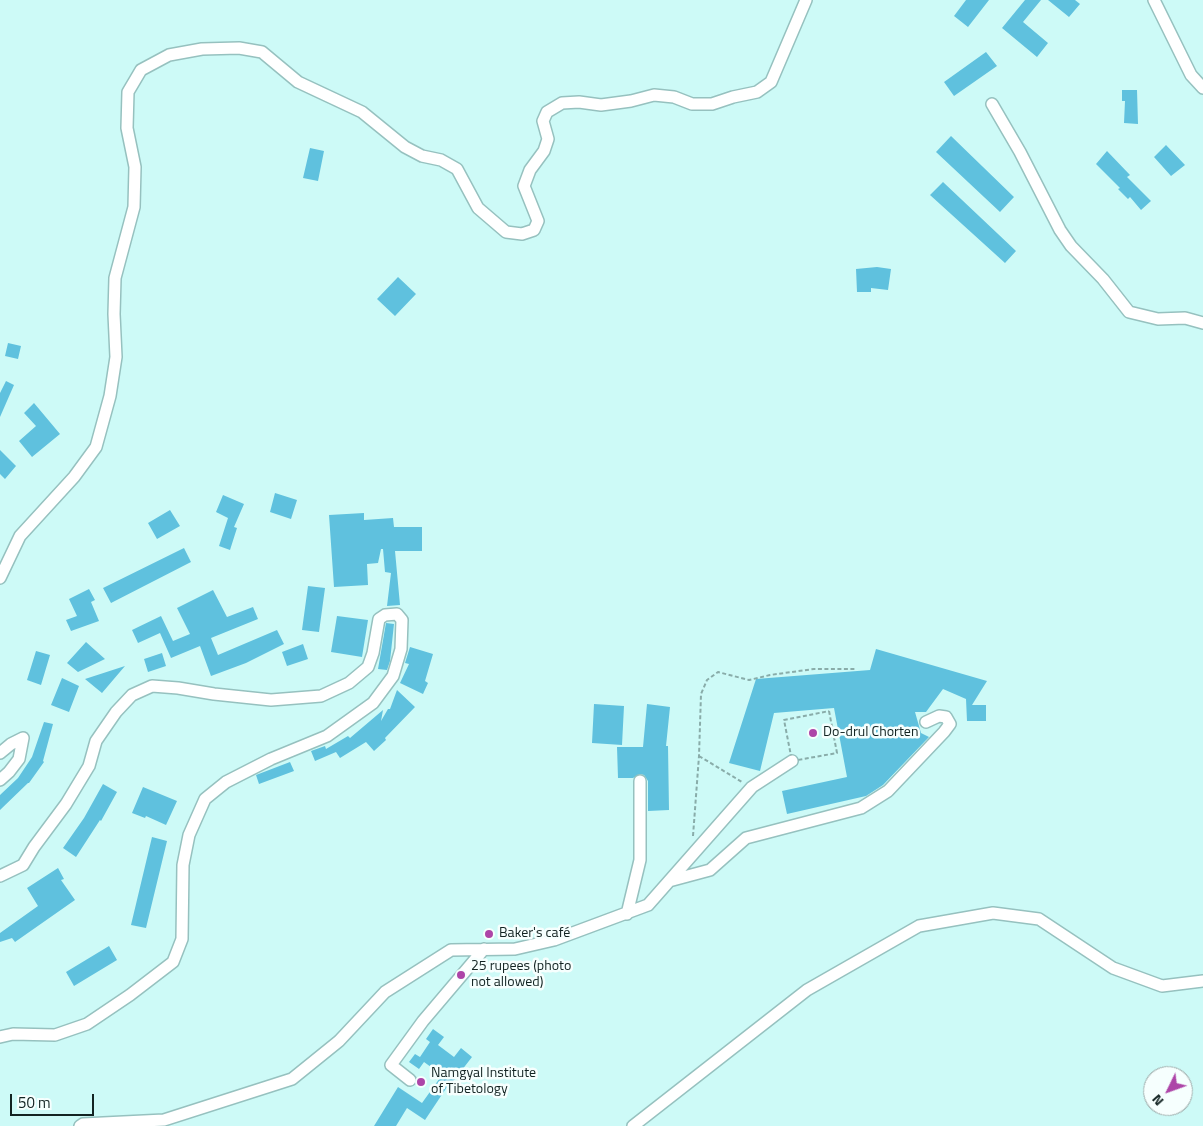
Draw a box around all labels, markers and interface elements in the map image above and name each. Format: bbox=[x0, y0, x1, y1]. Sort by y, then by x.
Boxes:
place label: Do-drul Chorten bbox=[823, 725, 918, 741]
marker: Do-drul Chorten bbox=[807, 727, 819, 739]
place label: Baker's café bbox=[499, 926, 570, 942]
marker: Baker's café bbox=[483, 928, 495, 940]
place label: 25 rupees (photo not allowed) bbox=[471, 959, 571, 992]
marker: 25 rupees (photo not allowed) bbox=[455, 969, 467, 981]
place label: Namgyal Institute of Tibetology bbox=[431, 1066, 536, 1098]
north arrow bbox=[1143, 1066, 1193, 1116]
marker: Namgyal Institute of Tibetology bbox=[415, 1076, 427, 1088]
scale bar bbox=[12, 1084, 96, 1116]
text: N bbox=[1146, 1090, 1168, 1111]
text: 50 m bbox=[18, 1091, 51, 1114]

